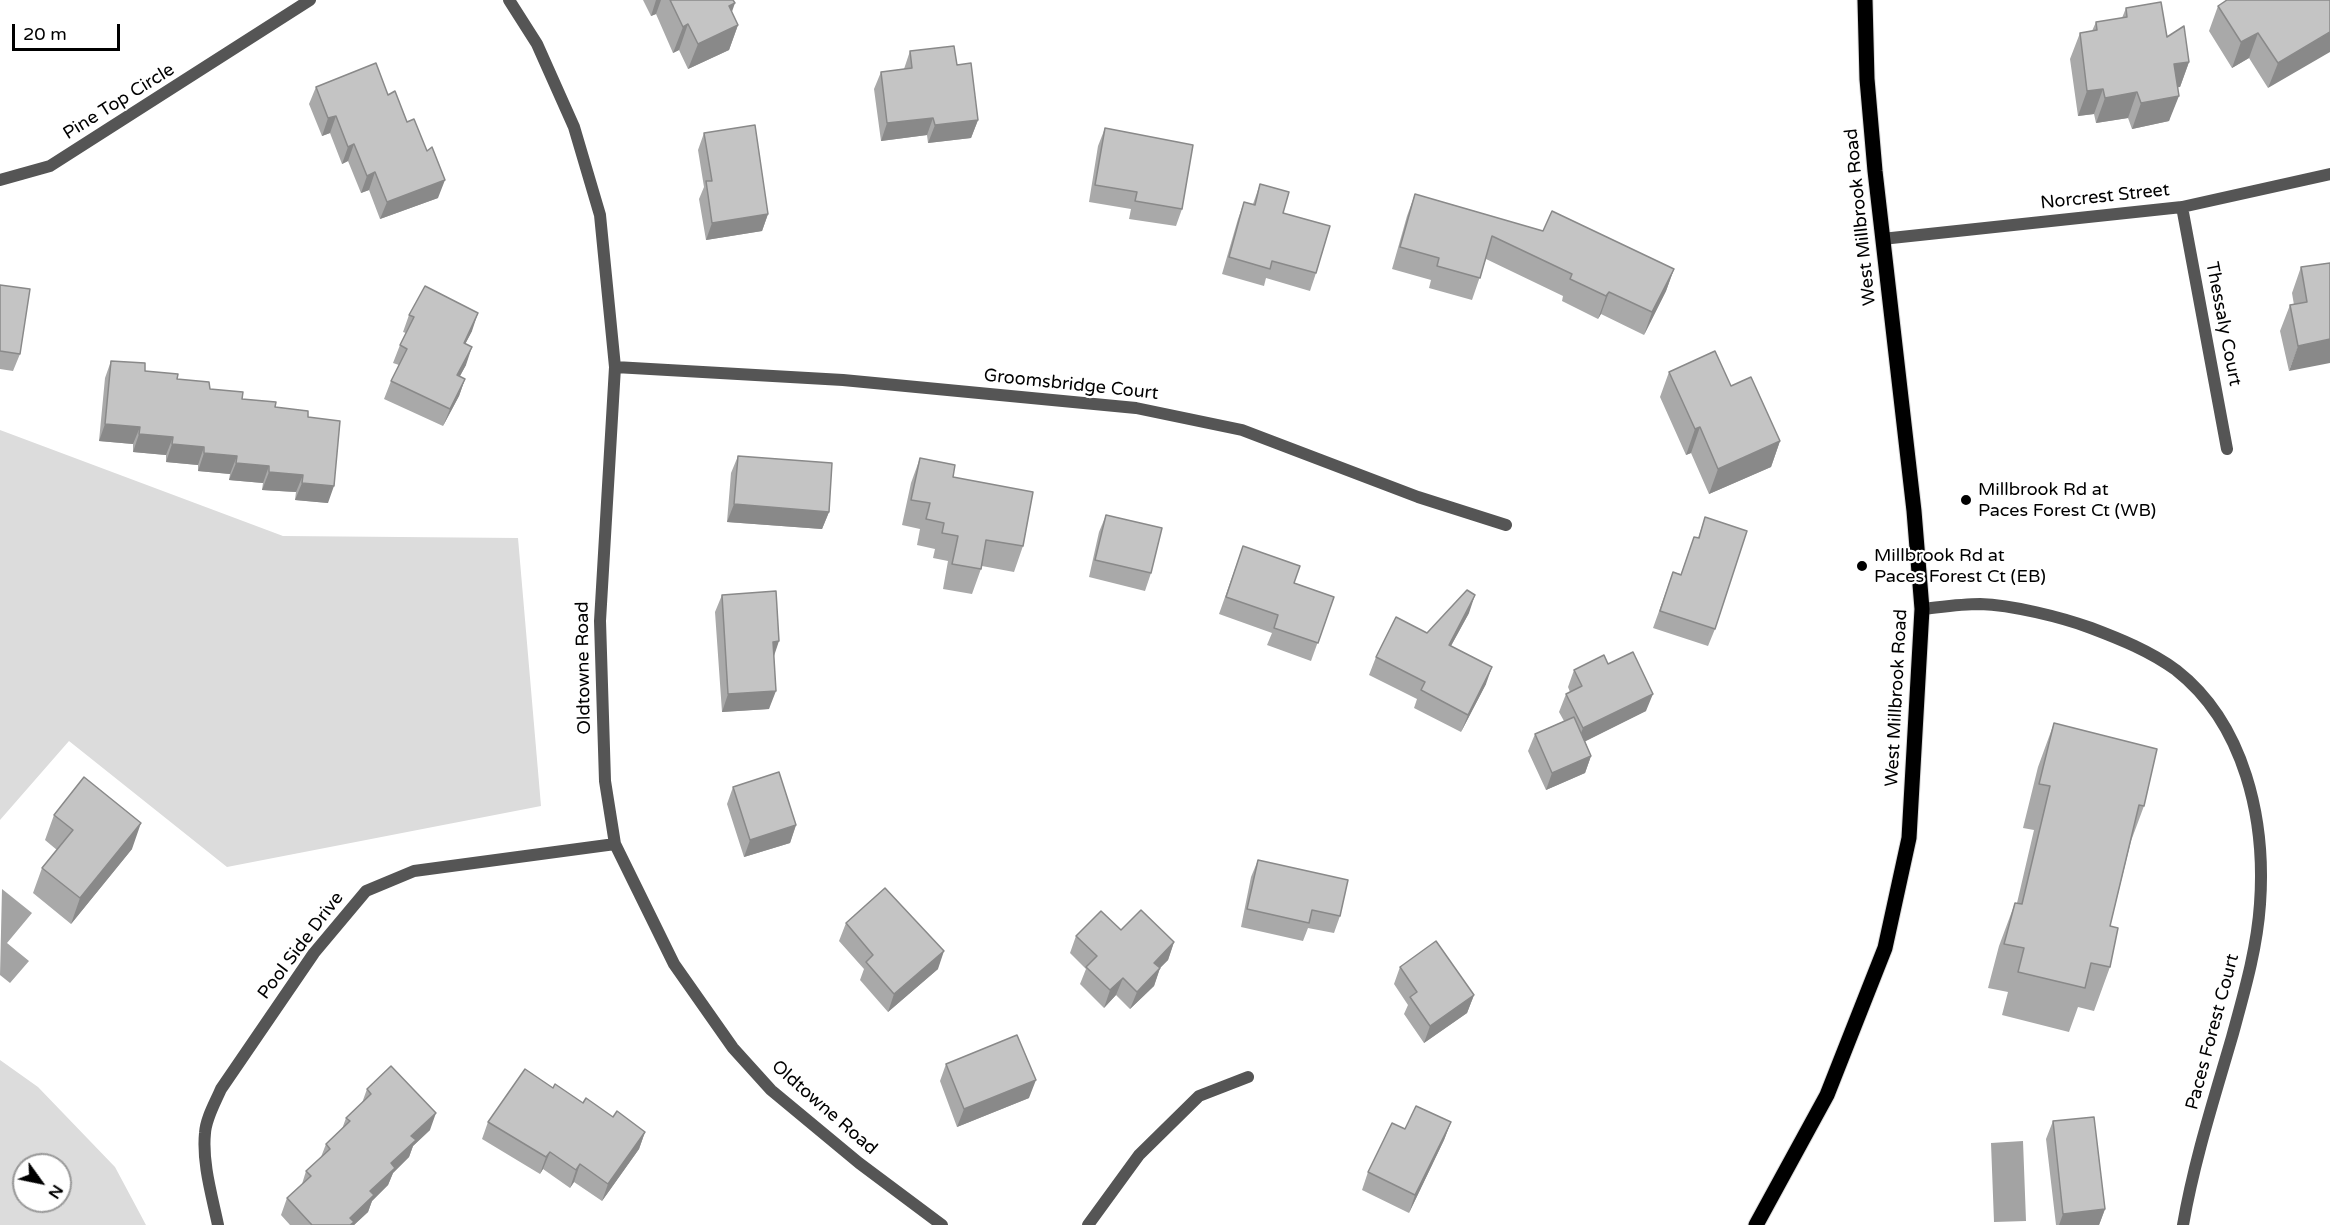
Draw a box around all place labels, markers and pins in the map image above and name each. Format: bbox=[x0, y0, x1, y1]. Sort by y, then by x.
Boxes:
place label: Millbrook Rd at Paces Forest Ct (WB) bbox=[1978, 479, 2156, 522]
marker: Millbrook Rd at Paces Forest Ct (WB) bbox=[1959, 493, 1973, 507]
place label: Millbrook Rd at Paces Forest Ct (EB) bbox=[1874, 545, 2046, 588]
marker: Millbrook Rd at Paces Forest Ct (EB) bbox=[1855, 559, 1869, 573]

